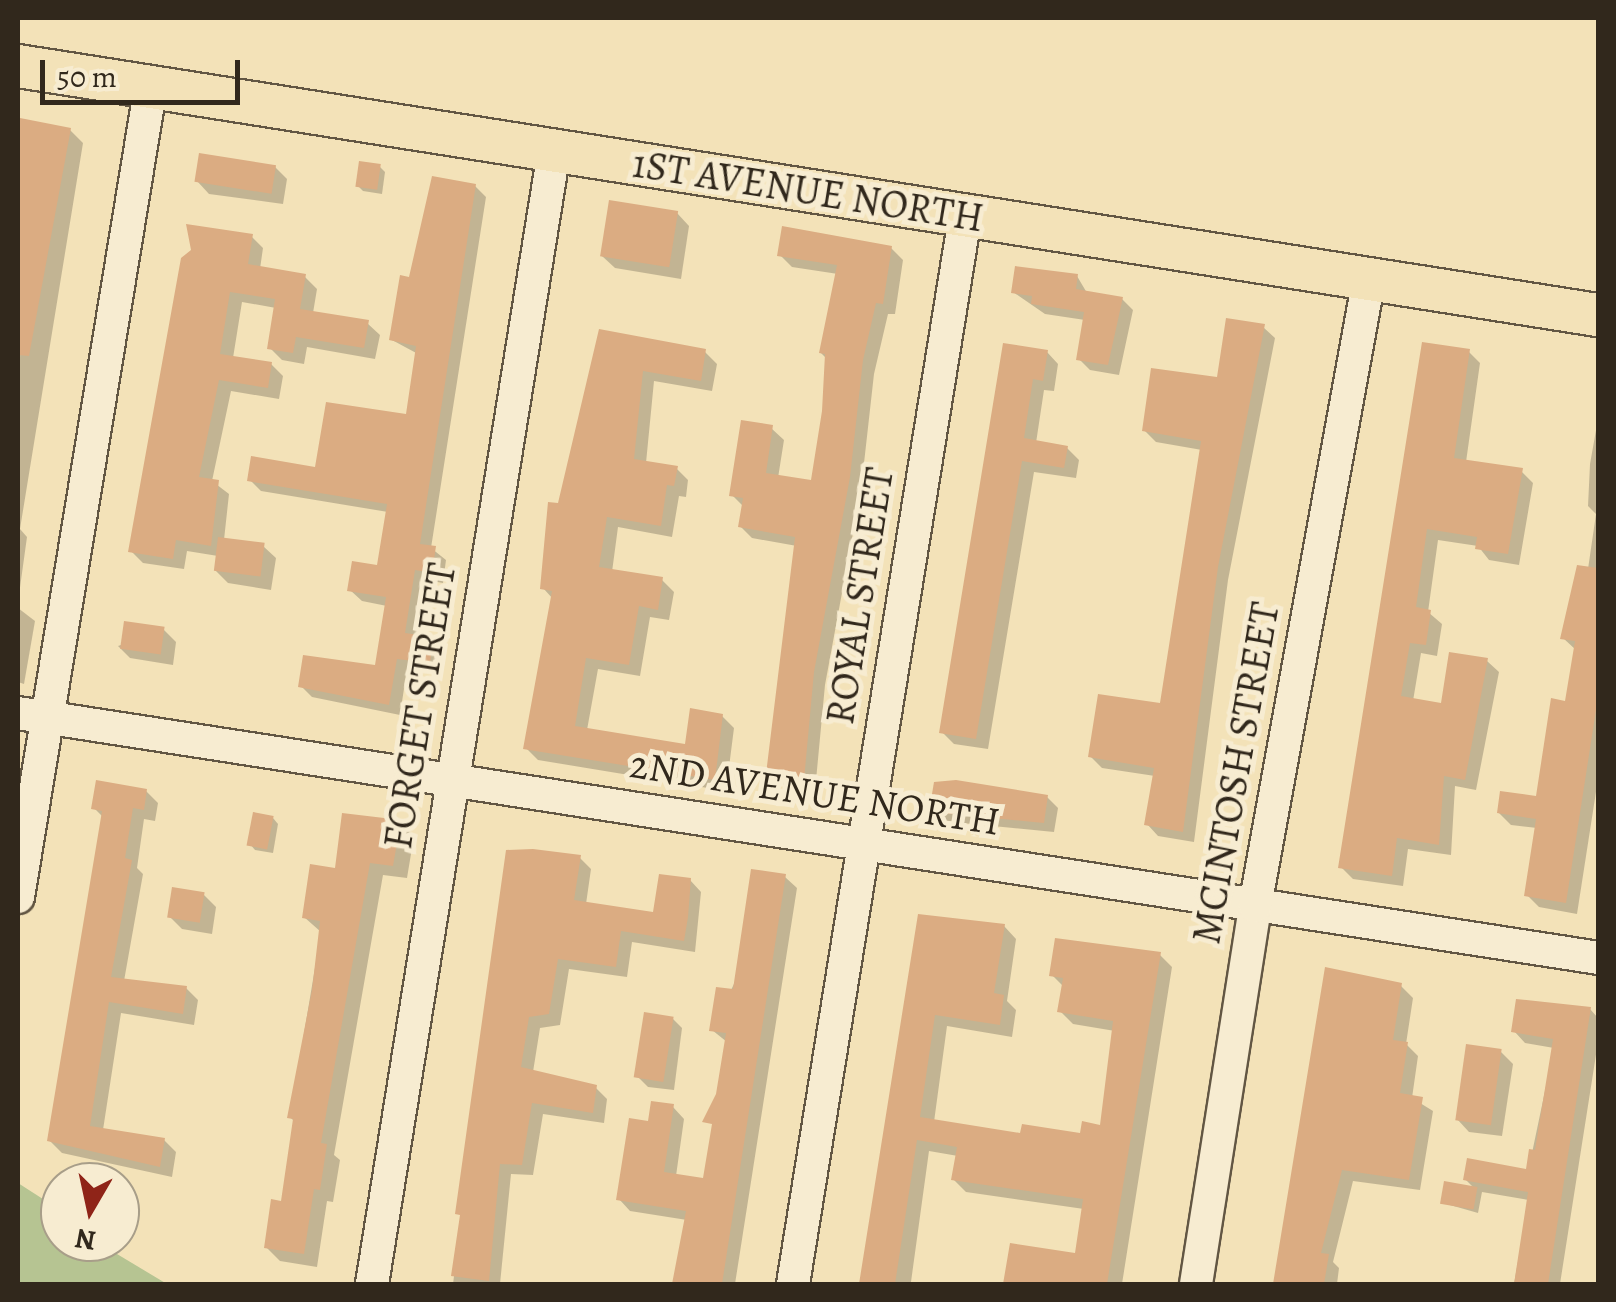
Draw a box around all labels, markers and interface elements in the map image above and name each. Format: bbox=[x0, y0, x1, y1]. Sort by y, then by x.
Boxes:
scale bar bbox=[45, 40, 245, 102]
text: 50 m bbox=[57, 57, 117, 97]
street label: 1ST AVENUE NORTH bbox=[629, 140, 987, 242]
street label: ROYAL STREET bbox=[816, 464, 904, 728]
street label: FORGET STREET bbox=[374, 560, 466, 852]
street label: MCINTOSH STREET bbox=[1182, 599, 1290, 947]
street label: 2ND AVENUE NORTH bbox=[627, 740, 1003, 846]
north arrow bbox=[40, 1162, 140, 1262]
text: N bbox=[73, 1219, 99, 1260]

